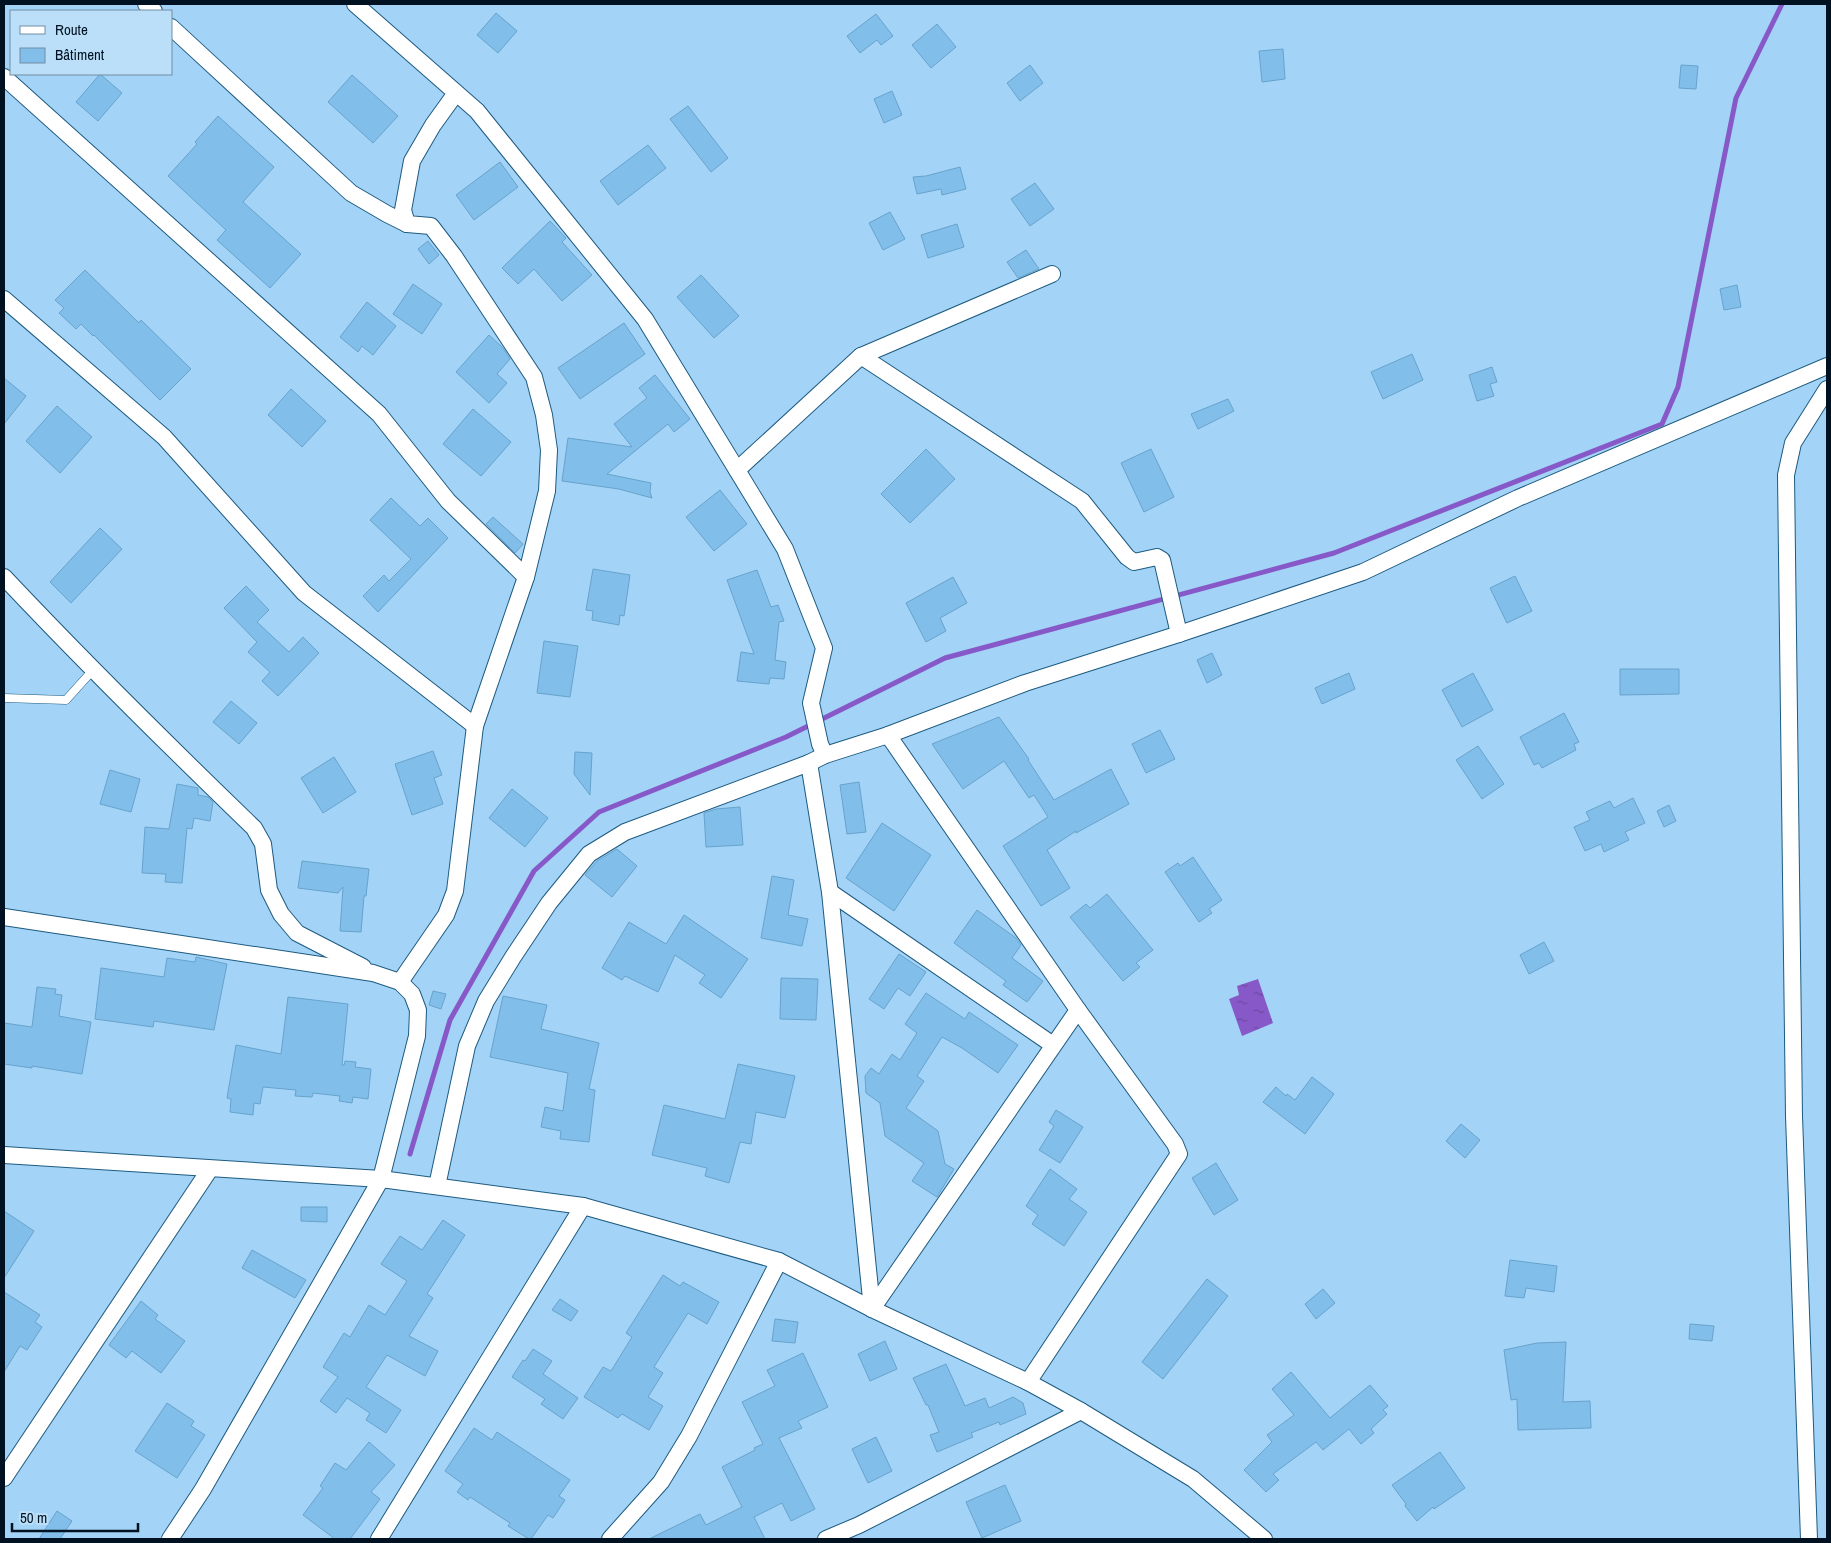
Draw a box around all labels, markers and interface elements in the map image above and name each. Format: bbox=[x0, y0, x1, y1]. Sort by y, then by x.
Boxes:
legend bbox=[10, 10, 172, 75]
text: Route bbox=[55, 19, 88, 40]
text: Bâtiment bbox=[55, 44, 105, 65]
scale bar bbox=[12, 1500, 139, 1532]
text: 50 m bbox=[20, 1507, 47, 1528]

